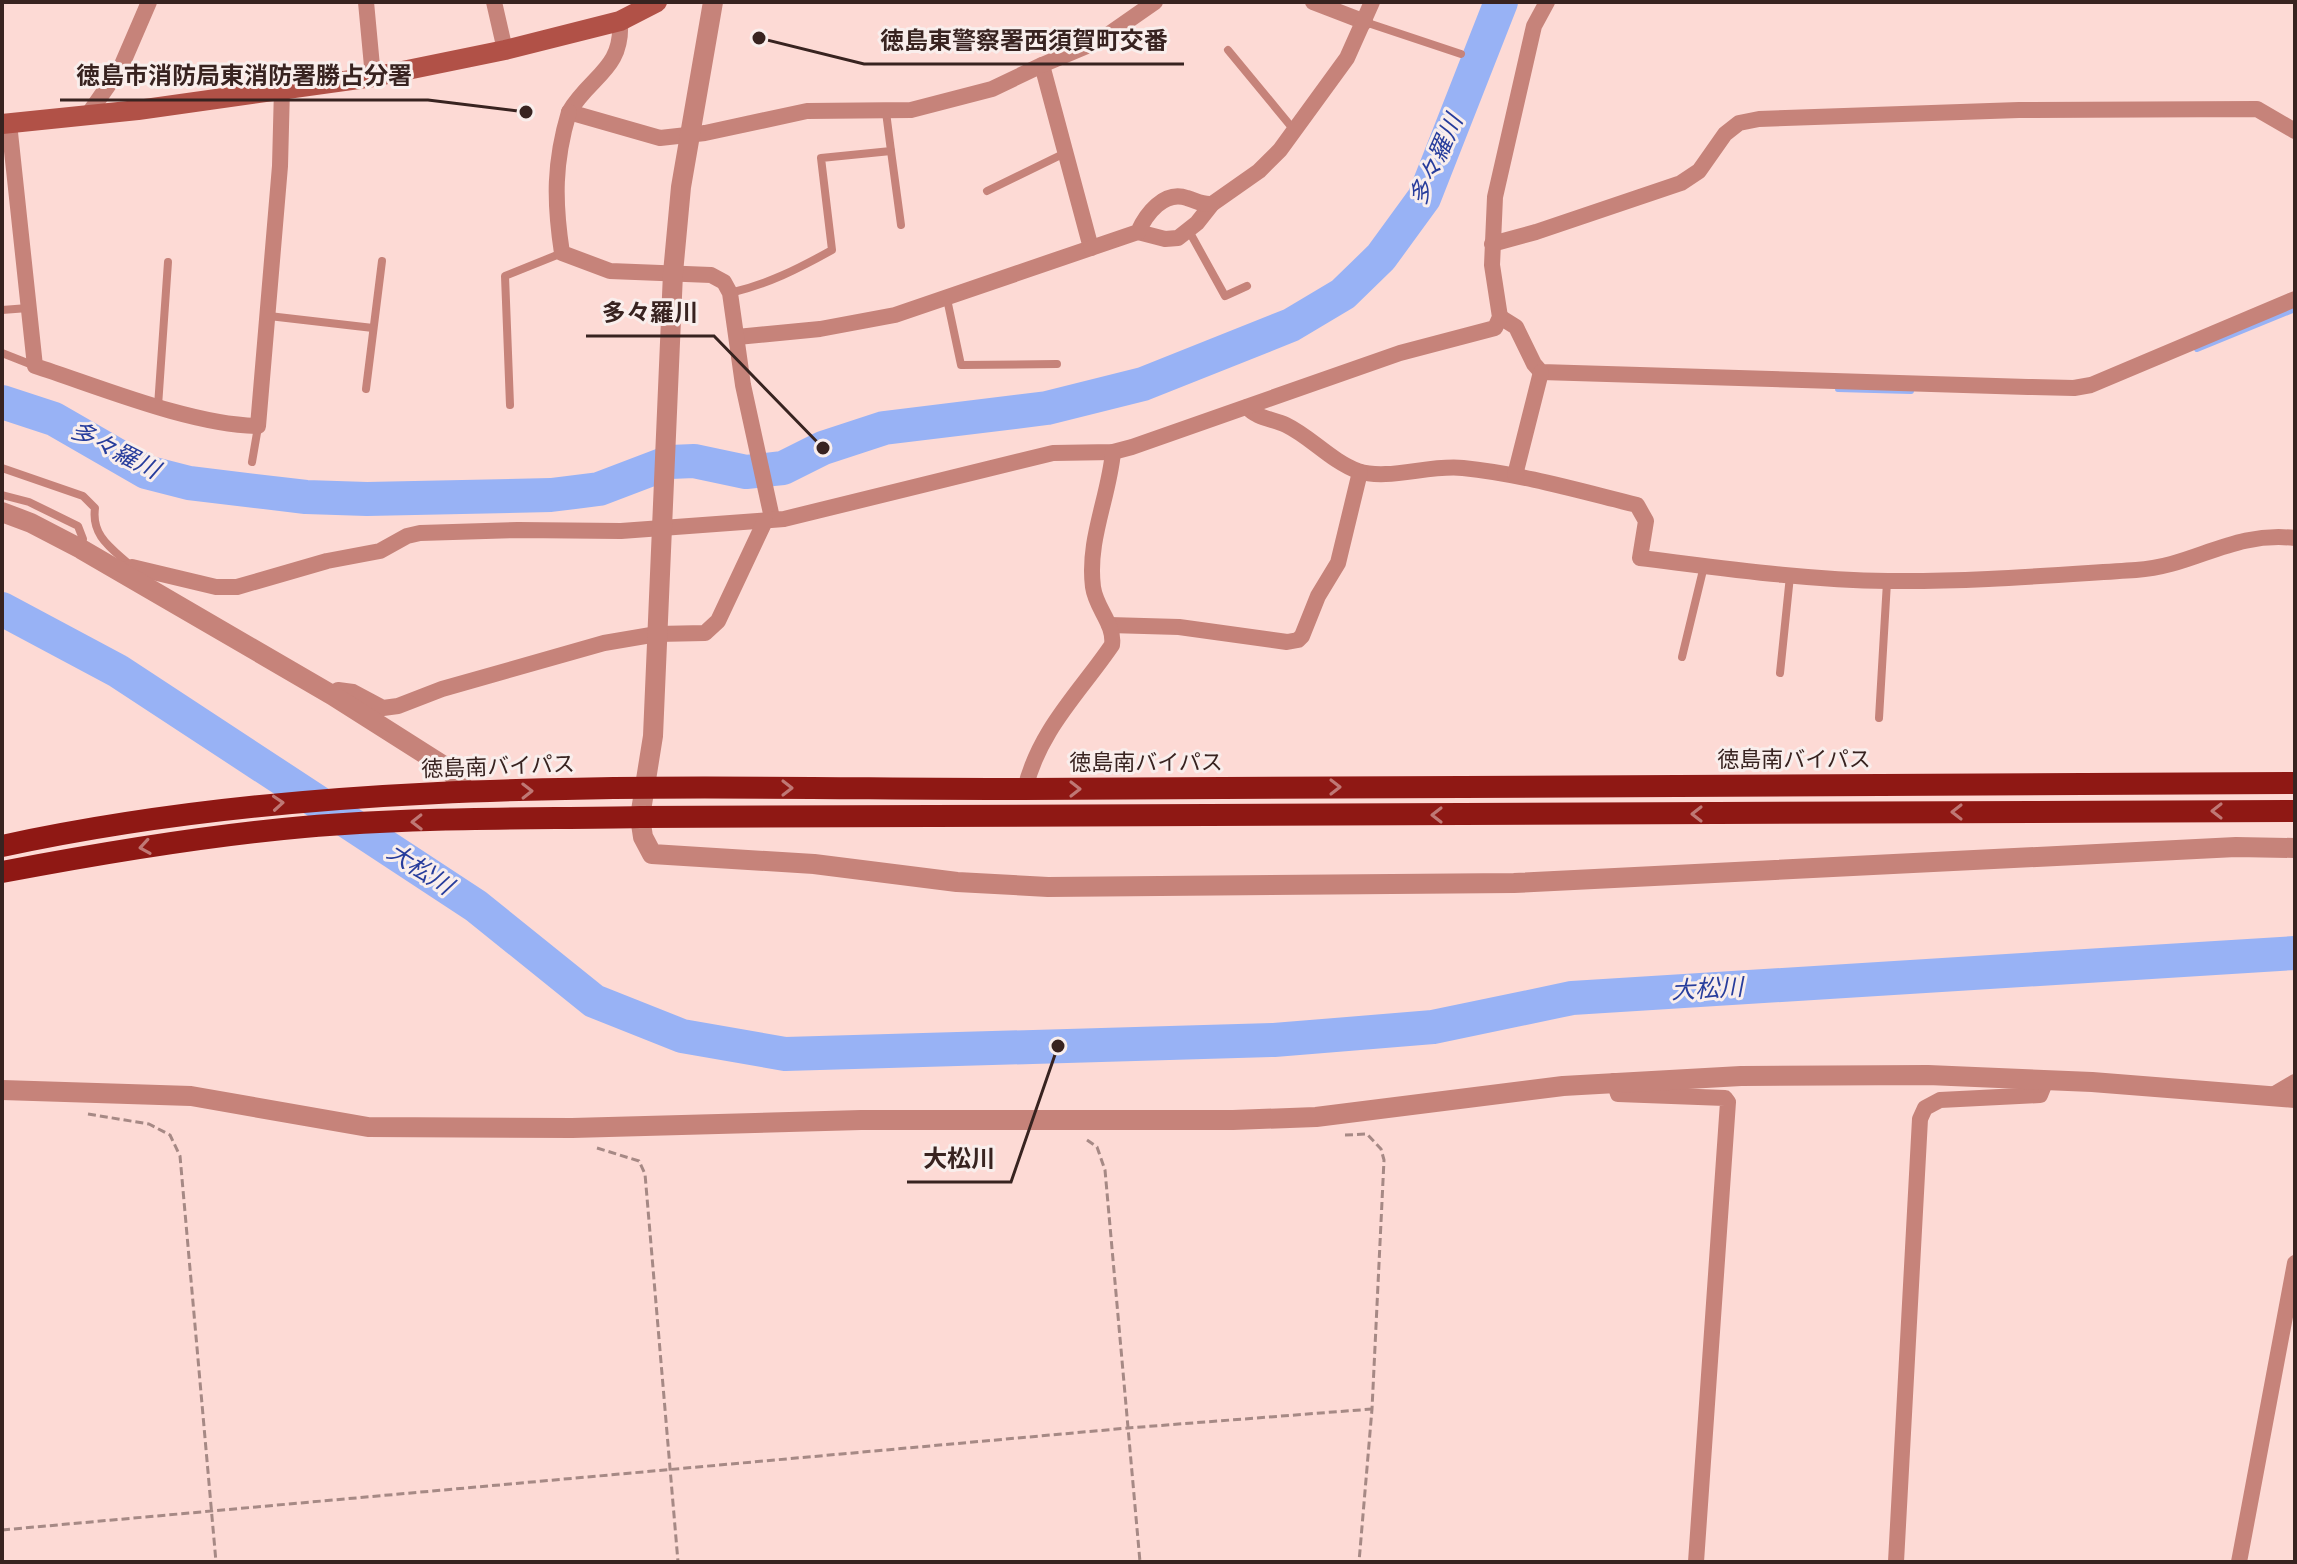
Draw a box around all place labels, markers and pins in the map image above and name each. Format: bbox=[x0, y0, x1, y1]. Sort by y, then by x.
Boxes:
callout: 徳島東警察署西須賀町交番 bbox=[864, 16, 1184, 64]
callout: 徳島市消防局東消防署勝占分署 bbox=[60, 52, 428, 100]
callout: 多々羅川 bbox=[586, 288, 714, 336]
callout: 大松川 bbox=[907, 1134, 1011, 1182]

